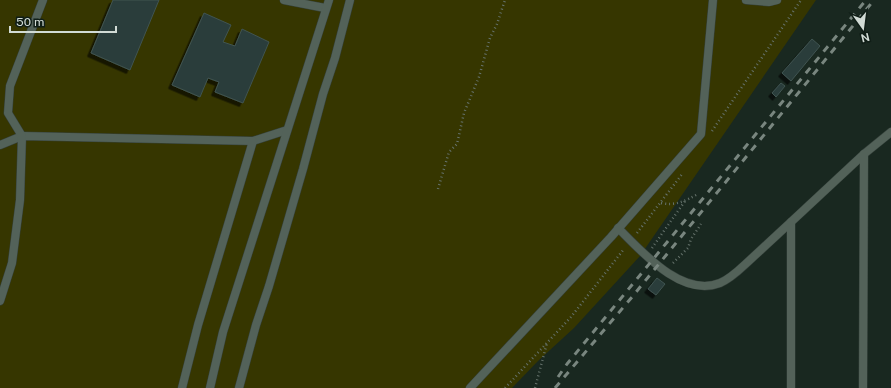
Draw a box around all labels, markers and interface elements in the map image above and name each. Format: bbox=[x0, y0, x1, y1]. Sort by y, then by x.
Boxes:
scale bar bbox=[10, 8, 116, 34]
north arrow bbox=[843, 8, 883, 48]
text: 50 m bbox=[16, 15, 44, 29]
text: N bbox=[860, 31, 871, 45]

